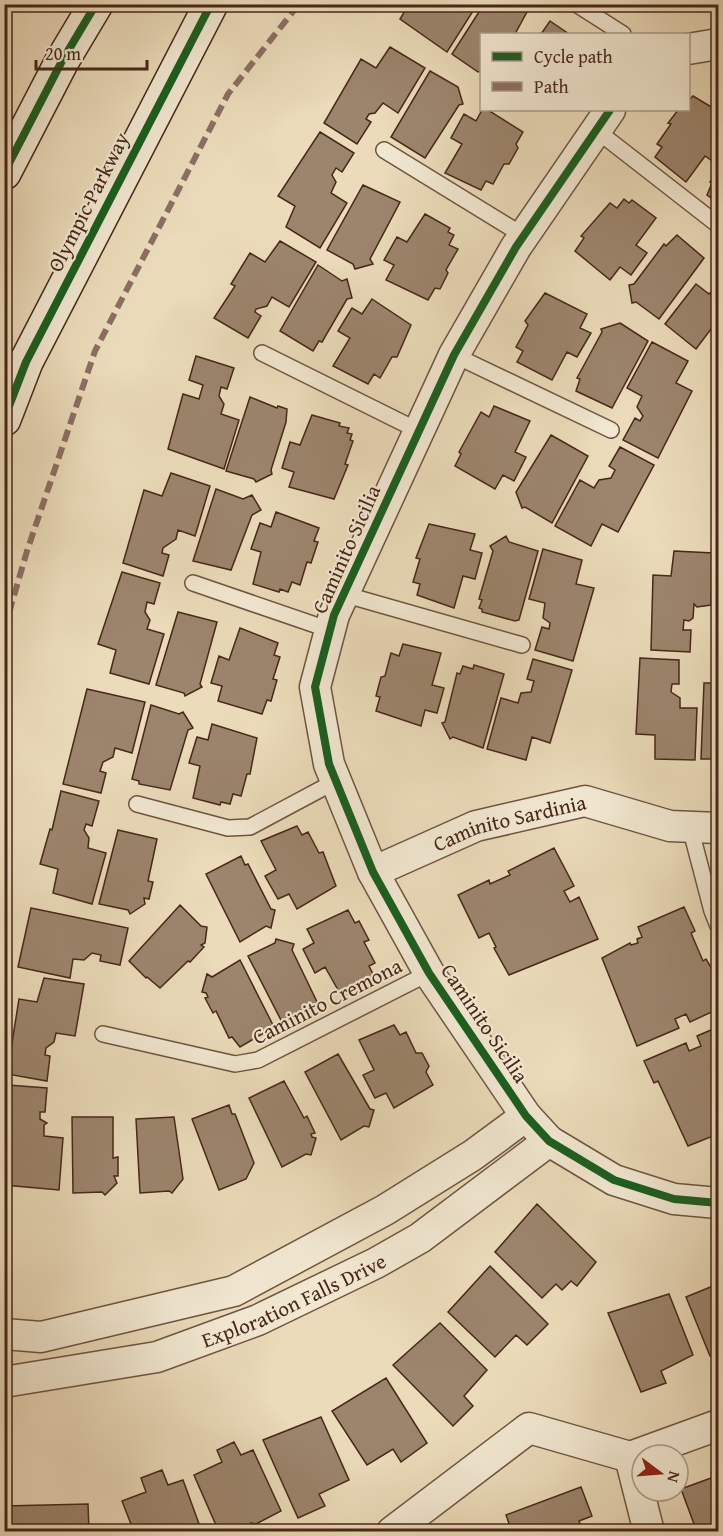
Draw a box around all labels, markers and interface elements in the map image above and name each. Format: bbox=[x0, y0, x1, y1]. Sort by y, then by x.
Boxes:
scale bar bbox=[36, 33, 147, 71]
legend bbox=[480, 33, 690, 111]
text: 20 m bbox=[45, 40, 81, 67]
text: Cycle path bbox=[534, 43, 613, 70]
text: Path bbox=[534, 73, 569, 100]
street label: Olympic Parkway bbox=[39, 126, 137, 277]
street label: Caminito Sicilia bbox=[304, 480, 388, 618]
street label: Caminito Sardinia bbox=[428, 786, 589, 859]
street label: Caminito Cremona bbox=[247, 950, 407, 1052]
street label: Caminito Sicilia bbox=[434, 957, 536, 1089]
street label: Exploration Falls Drive bbox=[197, 1245, 392, 1355]
north arrow bbox=[630, 1443, 690, 1503]
text: N bbox=[661, 1469, 687, 1486]

